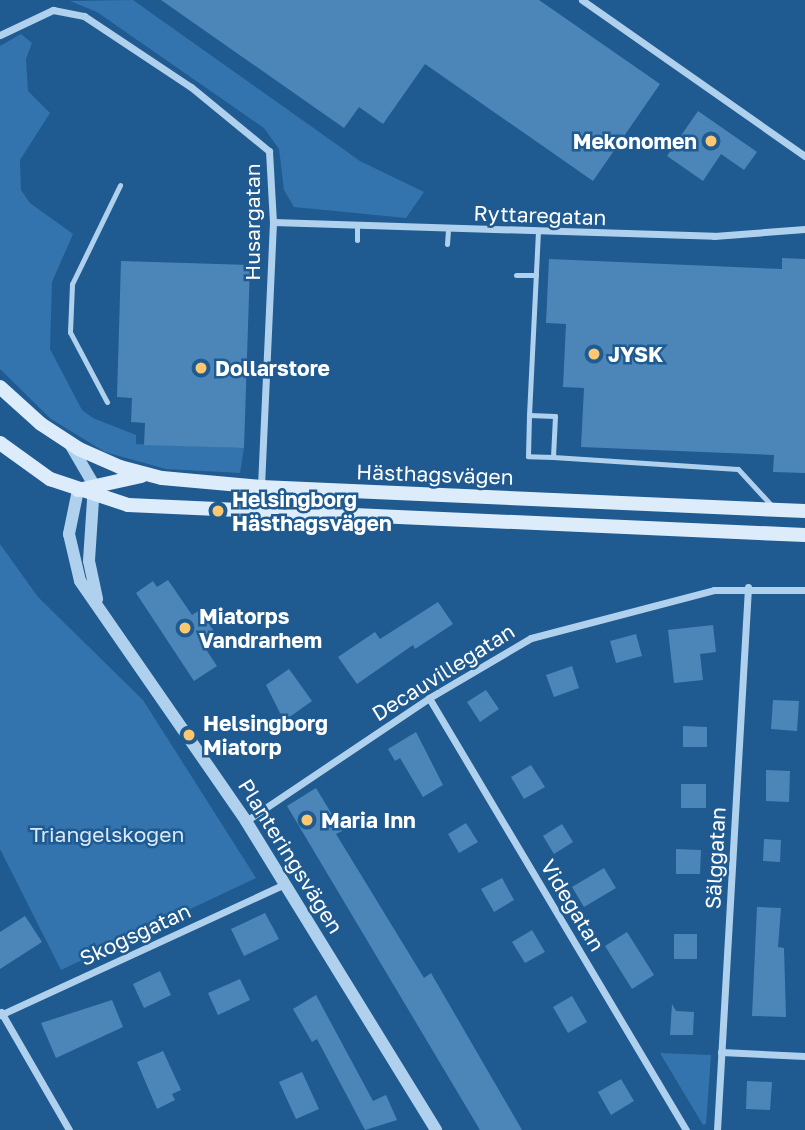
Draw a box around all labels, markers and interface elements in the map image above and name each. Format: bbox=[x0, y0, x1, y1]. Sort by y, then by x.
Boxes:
place label: Mekonomen bbox=[573, 128, 697, 154]
marker: Mekonomen bbox=[703, 133, 719, 149]
street label: Husargatan bbox=[239, 163, 265, 281]
street label: Ryttaregatan bbox=[473, 200, 607, 230]
place label: JYSK bbox=[608, 341, 663, 367]
marker: JYSK bbox=[586, 346, 602, 362]
place label: Dollarstore bbox=[215, 355, 330, 381]
marker: Dollarstore bbox=[193, 360, 209, 376]
street label: Hästhagsvägen bbox=[356, 459, 514, 489]
place label: Helsingborg Hästhagsvägen bbox=[232, 486, 392, 536]
marker: Helsingborg Hästhagsvägen bbox=[210, 503, 226, 519]
place label: Miatorps Vandrarhem bbox=[199, 603, 322, 653]
street label: Decauvillegatan bbox=[367, 618, 519, 726]
marker: Miatorps Vandrarhem bbox=[177, 620, 193, 636]
place label: Helsingborg Miatorp bbox=[203, 710, 328, 760]
marker: Helsingborg Miatorp bbox=[181, 727, 197, 743]
street label: Planteringsvägen bbox=[233, 774, 349, 938]
street label: Sälggatan bbox=[700, 806, 730, 910]
place label: Maria Inn bbox=[321, 807, 416, 833]
marker: Maria Inn bbox=[299, 812, 315, 828]
park label: Triangelskogen bbox=[30, 821, 184, 847]
street label: Videgatan bbox=[536, 855, 610, 955]
street label: Skogsgatan bbox=[76, 897, 194, 971]

